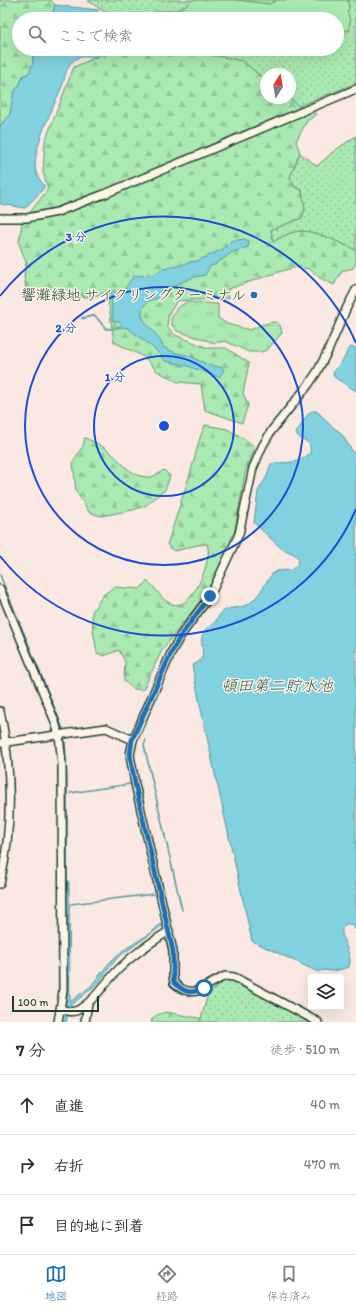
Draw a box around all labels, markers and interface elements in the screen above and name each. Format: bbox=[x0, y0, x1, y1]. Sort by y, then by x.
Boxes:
search box bbox=[12, 12, 344, 56]
icon: search bbox=[26, 23, 48, 45]
text: ここで検索 bbox=[58, 27, 133, 45]
north arrow bbox=[260, 68, 296, 104]
text: 3 分 bbox=[65, 230, 87, 244]
place label: 響灘緑地 サイクリングターミナル bbox=[21, 286, 246, 304]
marker: 響灘緑地 サイクリングターミナル bbox=[249, 290, 259, 300]
text: 2 分 bbox=[55, 321, 77, 335]
text: 1 分 bbox=[105, 370, 125, 384]
centre of rings bbox=[157, 419, 171, 433]
route end bbox=[201, 587, 219, 605]
water label: 頓田第二貯水池 bbox=[221, 676, 334, 695]
map controls bbox=[308, 974, 344, 1010]
button: layers bbox=[308, 974, 344, 1010]
route start bbox=[195, 979, 213, 997]
scale bar bbox=[12, 994, 99, 1013]
text: 100 m bbox=[18, 996, 48, 1009]
text: 7 分 bbox=[16, 1040, 45, 1060]
text: 徒歩 · 510 m bbox=[270, 1042, 340, 1057]
icon: ahead bbox=[16, 1094, 38, 1116]
text: 直進 bbox=[54, 1097, 84, 1115]
text: 40 m bbox=[310, 1097, 340, 1112]
icon: right bbox=[16, 1154, 38, 1176]
text: 右折 bbox=[54, 1157, 84, 1175]
text: 470 m bbox=[304, 1157, 340, 1172]
icon: arrive bbox=[16, 1214, 38, 1236]
text: 目的地に到着 bbox=[54, 1217, 144, 1235]
tab: 地図 bbox=[45, 1263, 67, 1303]
tab: 経路 bbox=[156, 1263, 178, 1303]
tab: 保存済み bbox=[267, 1263, 311, 1303]

